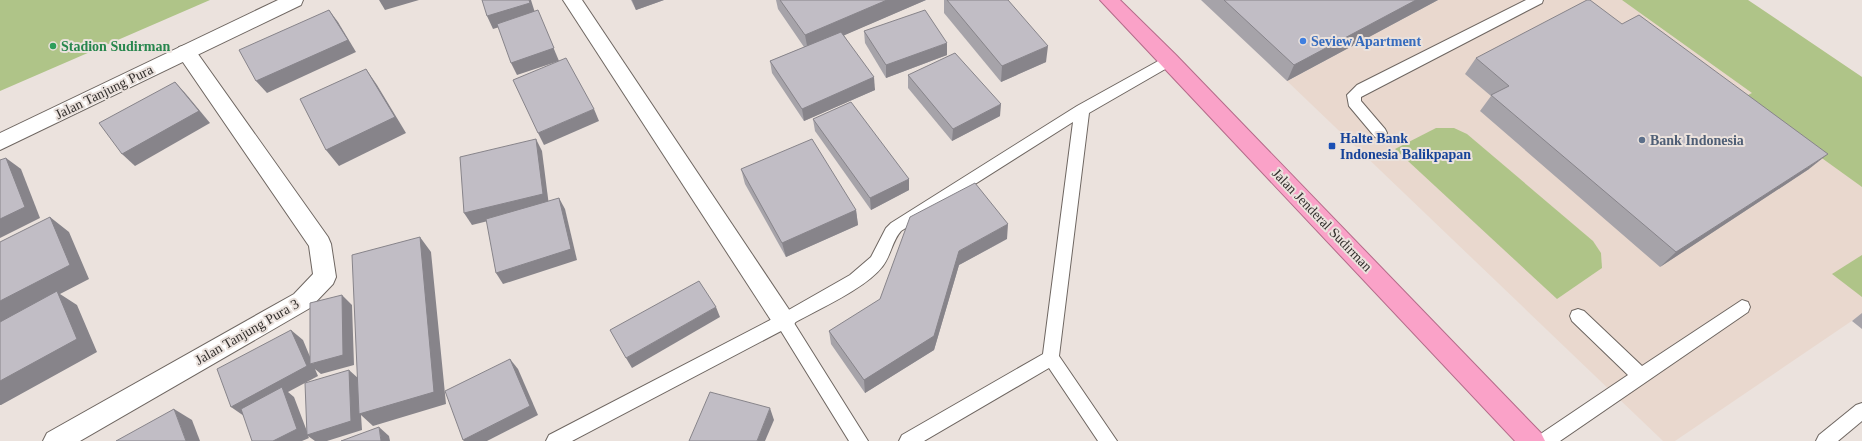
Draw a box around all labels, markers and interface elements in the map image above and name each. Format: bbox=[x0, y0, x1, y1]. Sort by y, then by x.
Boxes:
place label: Seview Apartment bbox=[1311, 34, 1421, 49]
marker: Seview Apartment bbox=[1298, 36, 1308, 46]
place label: Stadion Sudirman bbox=[61, 39, 171, 54]
marker: Stadion Sudirman bbox=[48, 41, 58, 51]
street label: Jalan Tanjung Pura bbox=[53, 61, 156, 122]
place label: Halte Bank Indonesia Balikpapan bbox=[1340, 131, 1471, 162]
place label: Bank Indonesia bbox=[1650, 133, 1744, 148]
marker: Bank Indonesia bbox=[1637, 135, 1647, 145]
marker: Halte Bank Indonesia Balikpapan bbox=[1327, 141, 1337, 151]
street label: Jalan Jenderal Sudirman bbox=[1269, 166, 1375, 274]
street label: Jalan Tanjung Pura 3 bbox=[192, 296, 302, 368]

